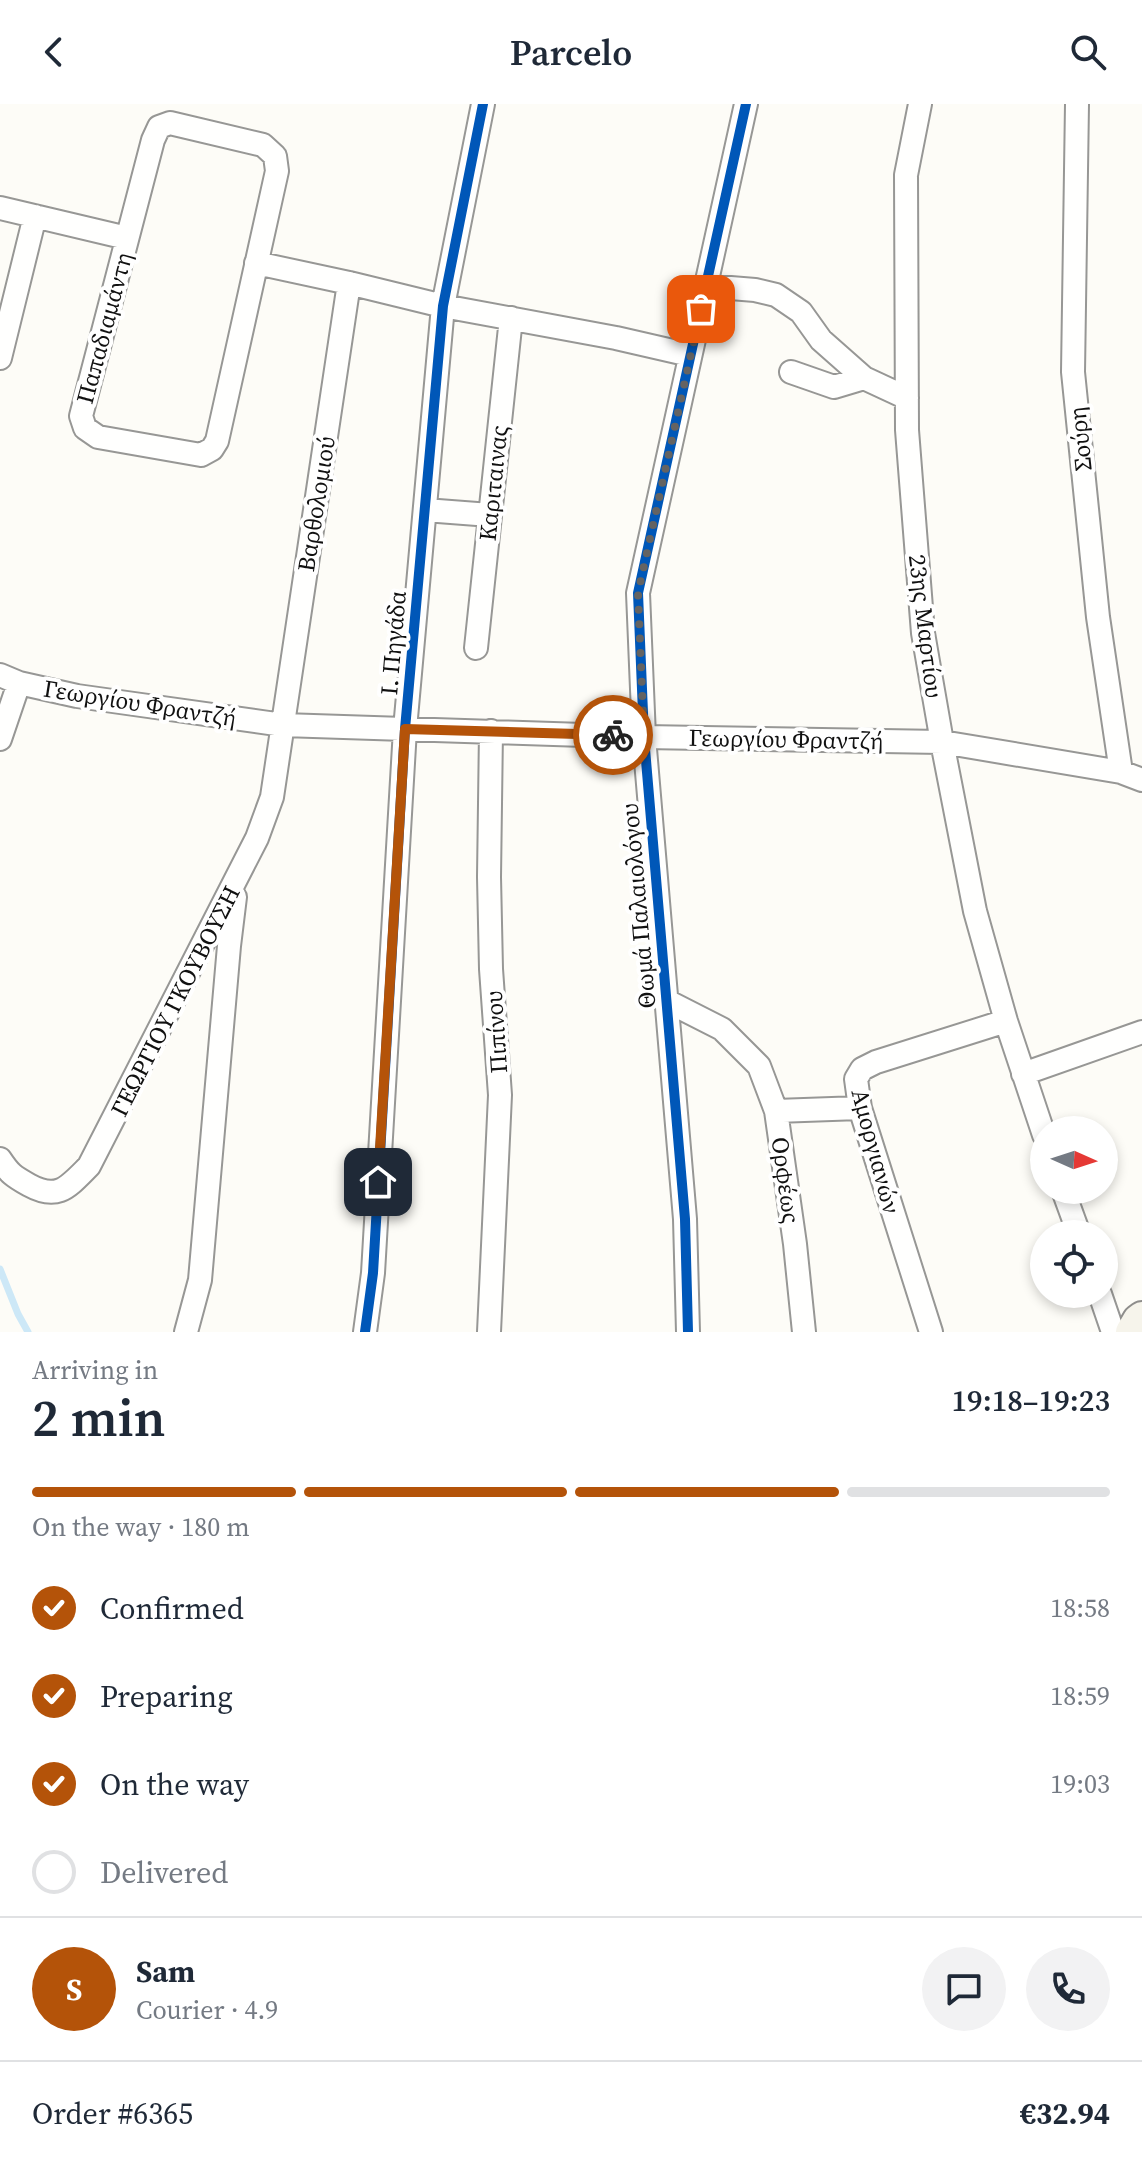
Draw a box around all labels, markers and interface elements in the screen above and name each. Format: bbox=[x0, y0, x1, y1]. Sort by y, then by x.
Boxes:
text: Parcelo bbox=[510, 28, 632, 77]
icon: back bbox=[32, 30, 76, 74]
icon: search bbox=[1066, 30, 1110, 74]
street label: Παπαδιαμάντη bbox=[68, 249, 140, 407]
pin bbox=[667, 275, 735, 343]
icon: bag bbox=[679, 287, 723, 331]
street label: Σούρη bbox=[1060, 405, 1100, 473]
street label: Καριταινας bbox=[471, 423, 515, 543]
street label: Βαρθολομιού bbox=[289, 434, 343, 574]
street label: 23ης Μαρτίου bbox=[901, 552, 951, 700]
street label: Ι. Πηγάδα bbox=[372, 590, 414, 696]
street label: Γεωργίου Φραντζή bbox=[41, 671, 239, 735]
courier bbox=[573, 695, 653, 775]
icon: bike bbox=[591, 713, 635, 757]
street label: Γεωργίου Φραντζή bbox=[688, 721, 884, 757]
street label: Θωμά Παλαιολόγου bbox=[613, 802, 663, 1010]
street label: ΓΕΩΡΓΙΟΥ ΓΚΟΥΒΟΥΣΗ bbox=[102, 880, 248, 1122]
street label: Πιπίνου bbox=[477, 990, 515, 1074]
street label: Αμοργιανών bbox=[843, 1085, 909, 1217]
north arrow bbox=[1030, 1116, 1118, 1204]
map controls bbox=[1030, 1116, 1118, 1308]
street label: Ορφέως bbox=[764, 1135, 808, 1225]
pin bbox=[344, 1148, 412, 1216]
icon: home bbox=[356, 1160, 400, 1204]
button: locate bbox=[1030, 1220, 1118, 1308]
text: Arriving in bbox=[32, 1352, 158, 1388]
text: 19:18–19:23 bbox=[951, 1380, 1110, 1421]
text: 2 min bbox=[32, 1382, 165, 1453]
text: On the way · 180 m bbox=[32, 1509, 250, 1545]
icon: check bbox=[32, 1586, 76, 1630]
text: Confirmed bbox=[100, 1588, 244, 1629]
text: 18:58 bbox=[1050, 1590, 1110, 1626]
icon: check bbox=[32, 1674, 76, 1718]
text: Preparing bbox=[100, 1676, 233, 1717]
text: 18:59 bbox=[1050, 1678, 1110, 1714]
icon: check bbox=[32, 1762, 76, 1806]
text: On the way bbox=[100, 1764, 249, 1805]
text: 19:03 bbox=[1050, 1766, 1110, 1802]
text: Delivered bbox=[100, 1852, 228, 1893]
button: chat bbox=[922, 1947, 1006, 2031]
button: phone bbox=[1026, 1947, 1110, 2031]
text: Sam bbox=[136, 1951, 195, 1992]
text: S bbox=[66, 1969, 82, 2010]
text: Courier · 4.9 bbox=[136, 1992, 278, 2028]
text: Order #6365 bbox=[32, 2093, 193, 2134]
text: €32.94 bbox=[1020, 2093, 1110, 2134]

